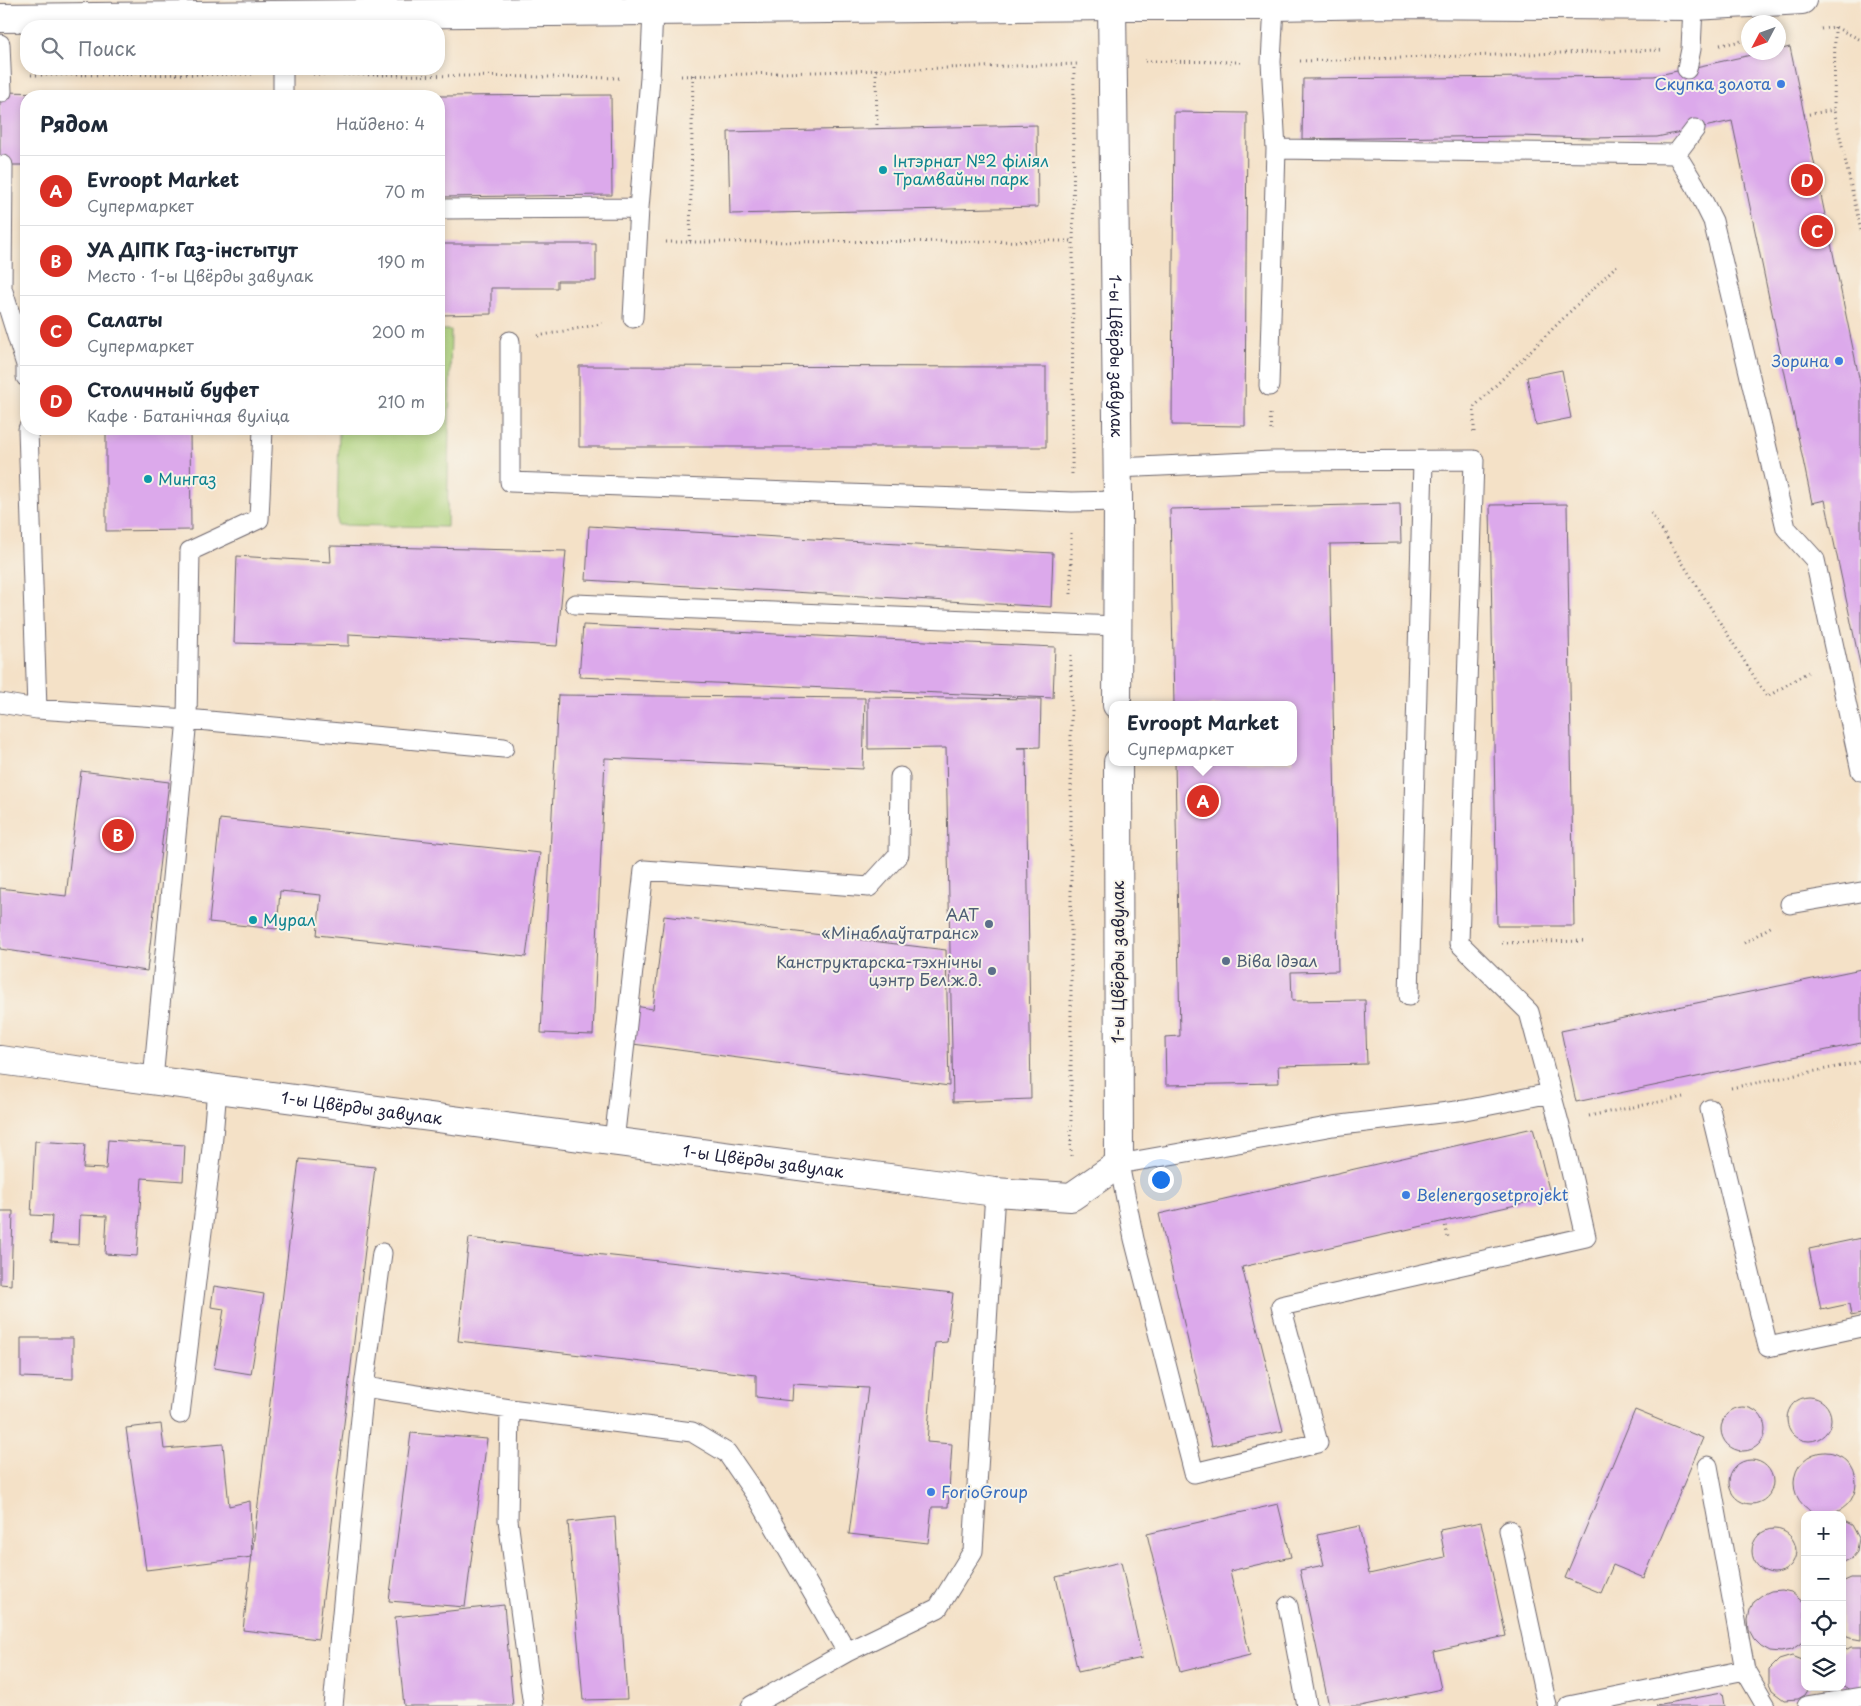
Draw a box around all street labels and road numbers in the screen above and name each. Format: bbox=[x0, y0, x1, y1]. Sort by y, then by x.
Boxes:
street label: 1-ы Цвёрды завулак bbox=[1104, 275, 1130, 438]
street label: 1-ы Цвёрды завулак bbox=[1105, 880, 1129, 1043]
street label: 1-ы Цвёрды завулак bbox=[280, 1084, 445, 1130]
street label: 1-ы Цвёрды завулак bbox=[681, 1138, 846, 1183]

